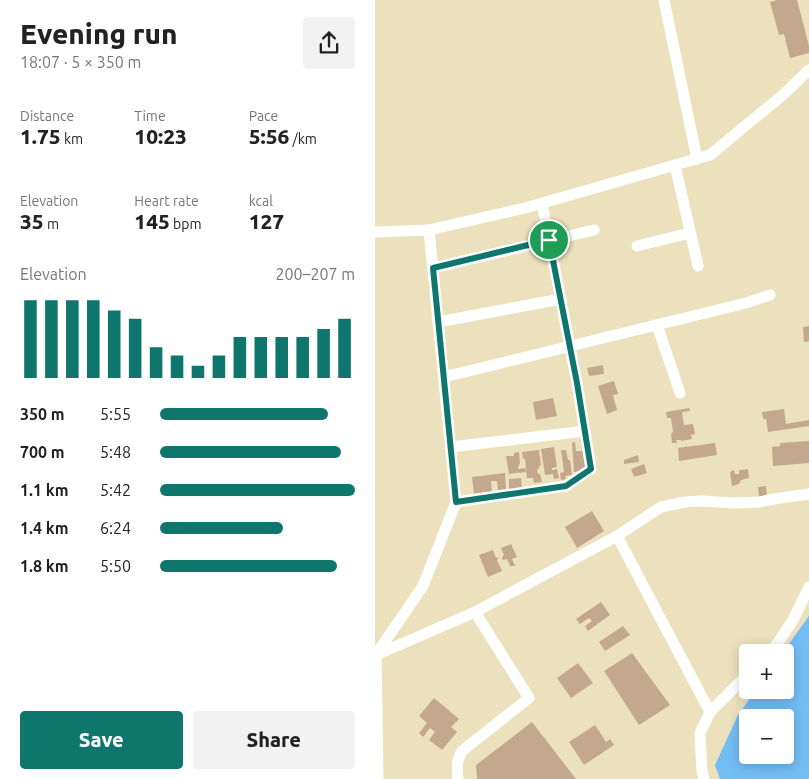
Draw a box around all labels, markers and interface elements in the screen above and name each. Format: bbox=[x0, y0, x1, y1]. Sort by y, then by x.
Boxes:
button: share bbox=[303, 17, 355, 69]
text: Evening run bbox=[20, 18, 178, 49]
text: 18:07 · 5 × 350 m bbox=[20, 53, 141, 71]
text: Distance bbox=[20, 108, 74, 124]
text: Time bbox=[134, 108, 166, 124]
text: Pace bbox=[249, 108, 278, 124]
text: 1.75 bbox=[20, 124, 61, 148]
text: 10:23 bbox=[134, 124, 187, 148]
text: 5:56 bbox=[249, 124, 289, 148]
text: km bbox=[61, 131, 83, 147]
text: /km bbox=[289, 131, 317, 147]
text: Elevation bbox=[20, 193, 78, 209]
text: Heart rate bbox=[134, 193, 199, 209]
text: kcal bbox=[249, 193, 273, 209]
text: 35 bbox=[20, 209, 44, 233]
text: 145 bbox=[134, 209, 170, 233]
text: 127 bbox=[249, 209, 284, 233]
text: m bbox=[44, 216, 59, 232]
text: bpm bbox=[170, 216, 202, 232]
pin bbox=[528, 219, 570, 261]
icon: arrive bbox=[535, 226, 563, 254]
text: Elevation bbox=[20, 265, 87, 283]
text: 200–207 m bbox=[275, 265, 355, 283]
text: 350 m bbox=[20, 405, 65, 423]
text: 5:55 bbox=[100, 405, 131, 423]
text: 700 m bbox=[20, 443, 65, 461]
text: 5:48 bbox=[100, 443, 131, 461]
text: 1.1 km bbox=[20, 481, 69, 499]
text: 5:42 bbox=[100, 481, 131, 499]
text: 1.4 km bbox=[20, 519, 69, 537]
text: 6:24 bbox=[100, 519, 131, 537]
text: 1.8 km bbox=[20, 557, 69, 575]
text: 5:50 bbox=[100, 557, 131, 575]
map controls bbox=[739, 644, 794, 764]
button: + bbox=[739, 644, 794, 699]
button: − bbox=[739, 709, 794, 764]
button: Save bbox=[20, 711, 183, 769]
button: Share bbox=[193, 711, 355, 769]

